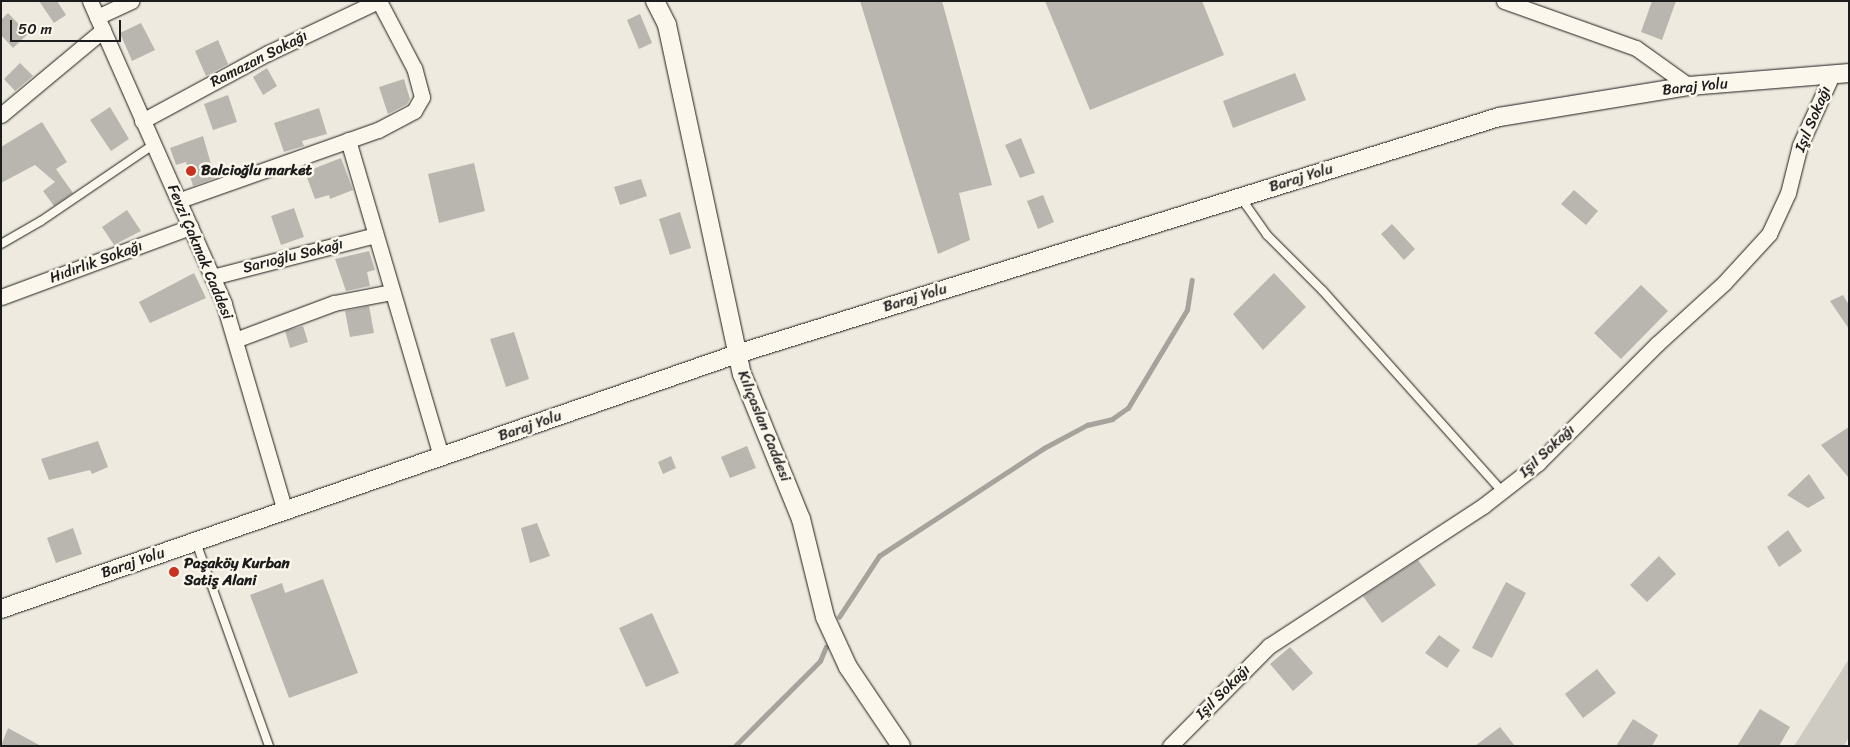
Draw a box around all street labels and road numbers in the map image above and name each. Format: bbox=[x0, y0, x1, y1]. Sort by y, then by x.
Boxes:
street label: Ramazan Sokağı bbox=[207, 27, 311, 91]
street label: Baraj Yolu bbox=[1661, 75, 1729, 99]
street label: Işıl Sokağı bbox=[1791, 84, 1835, 154]
street label: Baraj Yolu bbox=[1267, 160, 1335, 196]
street label: Fevzi Çakmak Caddesi bbox=[163, 182, 237, 322]
street label: Sarıoğlu Sokağı bbox=[241, 235, 345, 277]
street label: Hıdırlık Sokağı bbox=[47, 237, 145, 287]
street label: Baraj Yolu bbox=[881, 280, 949, 316]
street label: Kılıçaslan Caddesi bbox=[734, 368, 794, 484]
street label: Baraj Yolu bbox=[496, 407, 564, 445]
street label: Işıl Sokağı bbox=[1515, 421, 1579, 481]
street label: Baraj Yolu bbox=[99, 544, 167, 582]
street label: Işıl Sokağı bbox=[1192, 661, 1254, 723]

